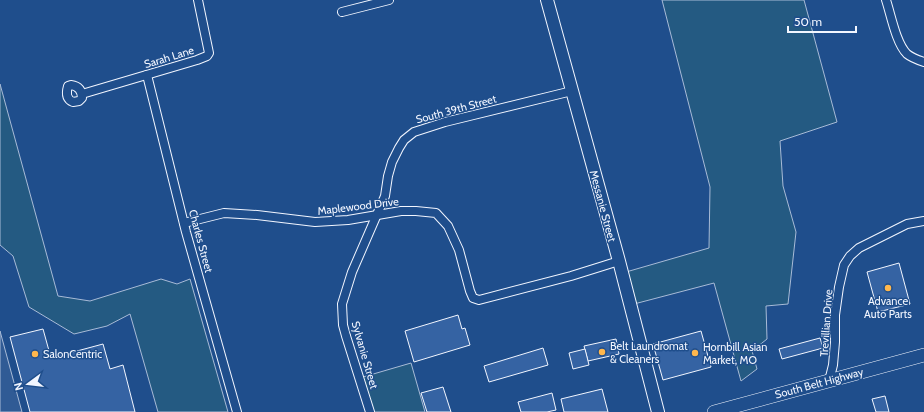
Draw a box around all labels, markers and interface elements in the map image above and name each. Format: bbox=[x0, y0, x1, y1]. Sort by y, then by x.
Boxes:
scale bar bbox=[788, 8, 856, 34]
text: 50 m bbox=[794, 14, 822, 29]
street label: Sarah Lane bbox=[142, 43, 196, 71]
street label: South 39th Street bbox=[414, 91, 498, 127]
street label: Messanie Street bbox=[587, 169, 619, 244]
street label: Maplewood Drive bbox=[317, 194, 400, 218]
street label: Charles Street bbox=[186, 208, 216, 274]
marker: Advance Auto Parts bbox=[883, 283, 893, 293]
street label: Trevillian Drive bbox=[817, 288, 835, 357]
place label: Advance Auto Parts bbox=[864, 294, 912, 321]
street label: Sylvanie Street bbox=[349, 320, 381, 391]
place label: Belt Laundromat & Cleaners bbox=[610, 339, 688, 366]
place label: Hornbill Asian Market, MO bbox=[703, 340, 767, 367]
place label: SalonCentric bbox=[43, 347, 102, 361]
marker: Belt Laundromat & Cleaners bbox=[597, 347, 607, 357]
marker: Hornbill Asian Market, MO bbox=[690, 348, 700, 358]
marker: SalonCentric bbox=[30, 349, 40, 359]
north arrow bbox=[8, 364, 48, 404]
street label: South Belt Highway bbox=[773, 364, 865, 402]
text: N bbox=[11, 381, 26, 392]

